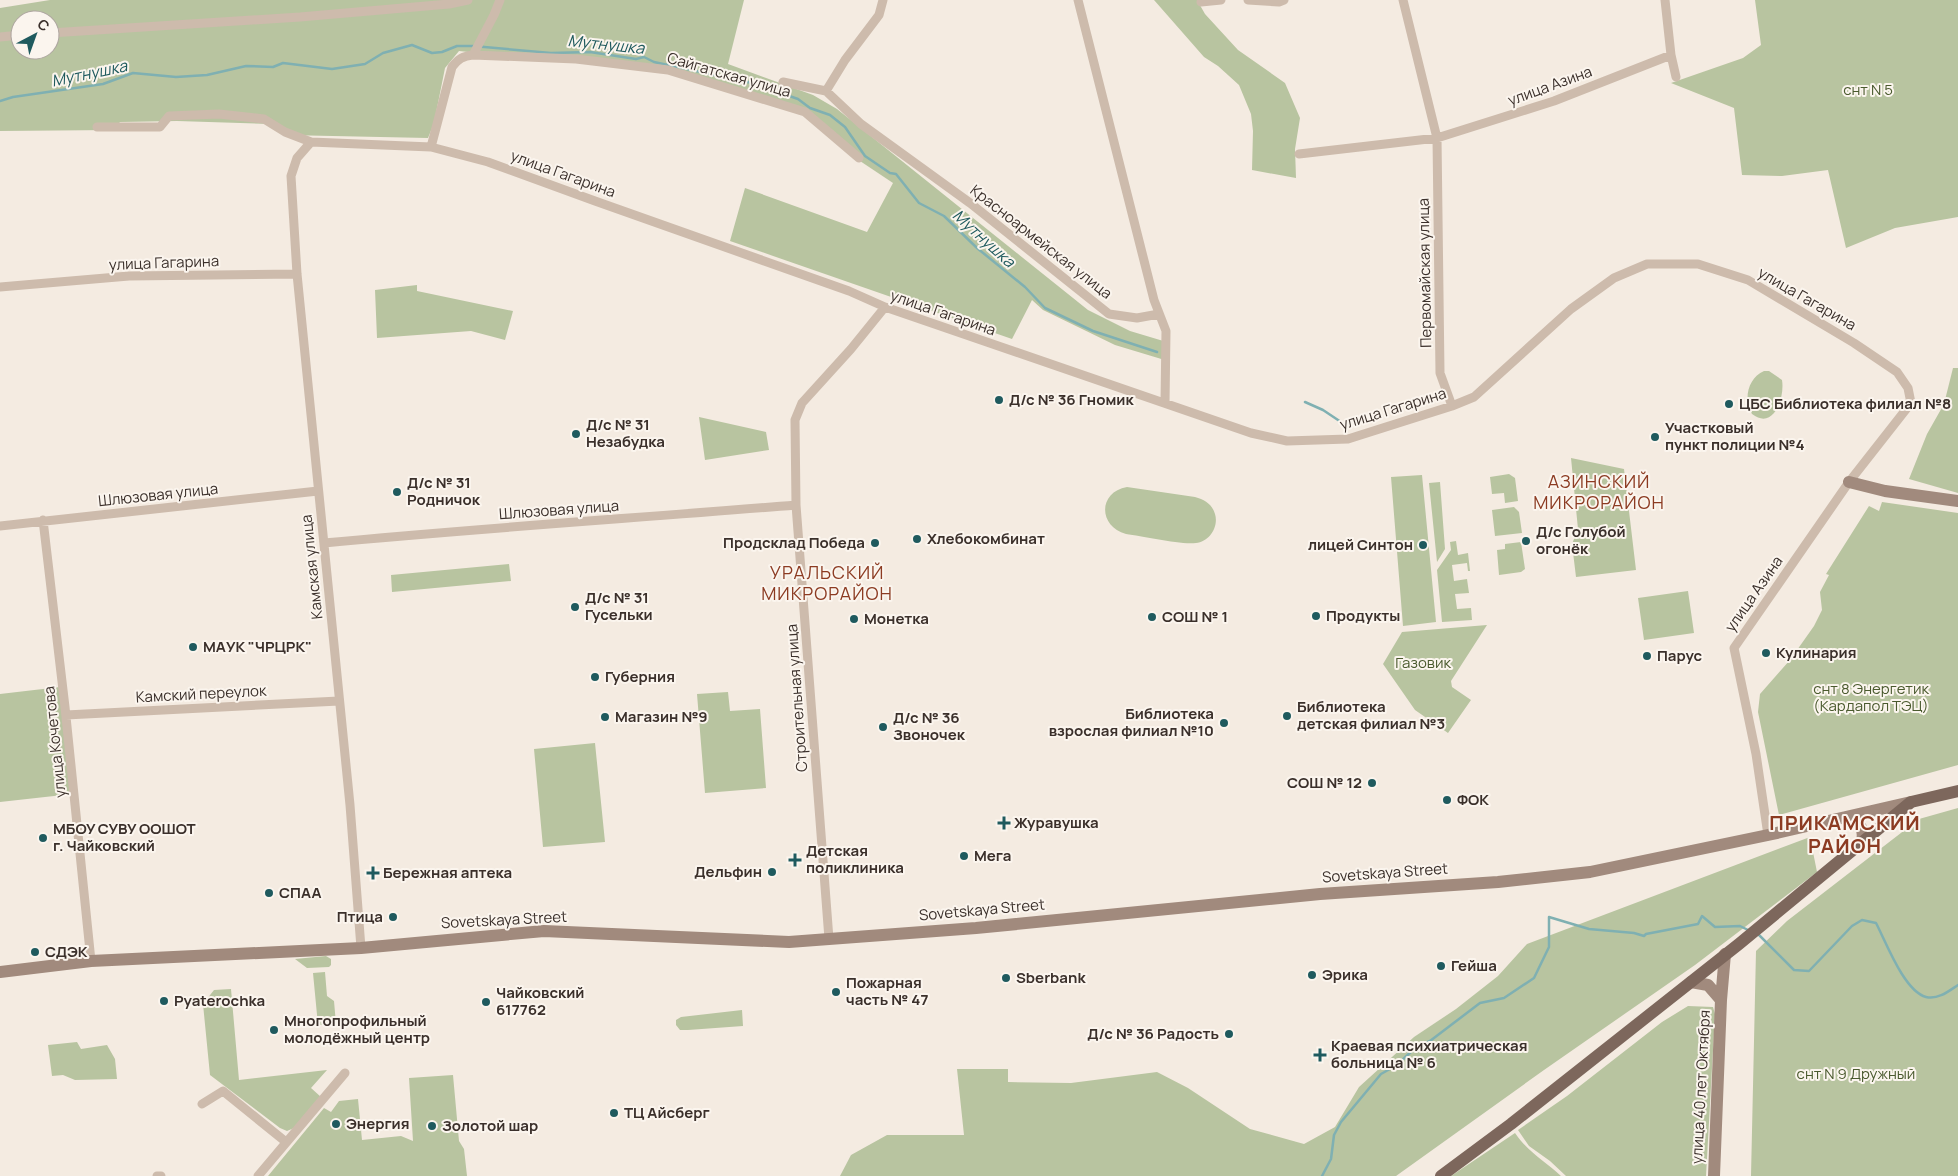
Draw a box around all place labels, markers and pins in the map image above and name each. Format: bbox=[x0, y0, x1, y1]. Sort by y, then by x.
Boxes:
place label: Д/с № 36 Гномик bbox=[1009, 389, 1134, 410]
place label: ЦБС Библиотека филиал №8 bbox=[1739, 393, 1951, 414]
marker: Д/с № 36 Гномик bbox=[993, 394, 1005, 406]
marker: ЦБС Библиотека филиал №8 bbox=[1723, 398, 1735, 410]
place label: Д/с № 31 Незабудка bbox=[586, 414, 665, 452]
place label: Участковый пункт полиции №4 bbox=[1665, 417, 1805, 455]
marker: Д/с № 31 Незабудка bbox=[570, 428, 582, 440]
marker: Участковый пункт полиции №4 bbox=[1649, 431, 1661, 443]
place label: Д/с № 31 Родничок bbox=[407, 472, 481, 510]
marker: Д/с № 31 Родничок bbox=[391, 486, 403, 498]
place label: Д/с Голубой огонёк bbox=[1536, 521, 1626, 559]
place label: Хлебокомбинат bbox=[927, 528, 1045, 549]
place label: Продсклад Победа bbox=[723, 532, 865, 553]
marker: Хлебокомбинат bbox=[911, 533, 923, 545]
place label: лицей Синтон bbox=[1308, 534, 1413, 555]
marker: Д/с Голубой огонёк bbox=[1520, 535, 1532, 547]
marker: Продсклад Победа bbox=[869, 537, 881, 549]
marker: лицей Синтон bbox=[1417, 539, 1429, 551]
place label: Д/с № 31 Гусельки bbox=[585, 587, 653, 625]
marker: Д/с № 31 Гусельки bbox=[569, 601, 581, 613]
place label: Продукты bbox=[1326, 605, 1400, 626]
place label: СОШ № 1 bbox=[1162, 606, 1228, 627]
place label: Монетка bbox=[864, 608, 929, 629]
marker: Продукты bbox=[1310, 610, 1322, 622]
marker: СОШ № 1 bbox=[1146, 611, 1158, 623]
marker: Монетка bbox=[848, 613, 860, 625]
place label: МАУК "ЧРЦРК" bbox=[203, 636, 312, 657]
marker: МАУК "ЧРЦРК" bbox=[187, 641, 199, 653]
place label: Кулинария bbox=[1776, 642, 1856, 663]
place label: Парус bbox=[1657, 645, 1703, 666]
marker: Кулинария bbox=[1760, 647, 1772, 659]
marker: Парус bbox=[1641, 650, 1653, 662]
place label: Губерния bbox=[605, 666, 675, 687]
marker: Губерния bbox=[589, 671, 601, 683]
place label: Библиотека детская филиал №3 bbox=[1297, 696, 1445, 734]
place label: Библиотека взрослая филиал №10 bbox=[1049, 703, 1214, 741]
place label: Магазин №9 bbox=[615, 706, 708, 727]
place label: Д/с № 36 Звоночек bbox=[893, 707, 966, 745]
marker: Библиотека детская филиал №3 bbox=[1281, 710, 1293, 722]
marker: Магазин №9 bbox=[599, 711, 611, 723]
marker: Библиотека взрослая филиал №10 bbox=[1218, 717, 1230, 729]
marker: Д/с № 36 Звоночек bbox=[877, 721, 889, 733]
place label: СОШ № 12 bbox=[1287, 772, 1362, 793]
marker: СОШ № 12 bbox=[1366, 777, 1378, 789]
place label: ФОК bbox=[1457, 789, 1489, 810]
marker: ФОК bbox=[1441, 794, 1453, 806]
place label: Журавушка bbox=[1014, 812, 1099, 833]
marker: Журавушка bbox=[998, 817, 1010, 829]
place label: МБОУ СУВУ ООШОТ г. Чайковский bbox=[53, 818, 196, 856]
marker: МБОУ СУВУ ООШОТ г. Чайковский bbox=[37, 832, 49, 844]
place label: Детская поликлиника bbox=[806, 840, 904, 878]
place label: Мега bbox=[974, 845, 1012, 866]
marker: Мега bbox=[958, 850, 970, 862]
marker: Детская поликлиника bbox=[788, 853, 802, 867]
place label: Дельфин bbox=[694, 861, 762, 882]
place label: Бережная аптека bbox=[383, 862, 512, 883]
marker: Дельфин bbox=[766, 866, 778, 878]
marker: Бережная аптека bbox=[367, 867, 379, 879]
place label: СПАА bbox=[279, 882, 322, 903]
marker: СПАА bbox=[263, 887, 275, 899]
place label: Птица bbox=[337, 906, 383, 927]
marker: Птица bbox=[387, 911, 399, 923]
place label: СДЭК bbox=[45, 941, 88, 962]
marker: СДЭК bbox=[29, 946, 41, 958]
place label: Гейша bbox=[1451, 955, 1497, 976]
marker: Гейша bbox=[1435, 960, 1447, 972]
place label: Эрика bbox=[1322, 964, 1368, 985]
place label: Sberbank bbox=[1016, 967, 1086, 988]
marker: Эрика bbox=[1306, 969, 1318, 981]
place label: Пожарная часть № 47 bbox=[846, 972, 928, 1010]
marker: Sberbank bbox=[1000, 972, 1012, 984]
place label: Чайковский 617762 bbox=[496, 982, 584, 1020]
marker: Пожарная часть № 47 bbox=[830, 986, 842, 998]
place label: Pyaterochka bbox=[174, 990, 265, 1011]
marker: Pyaterochka bbox=[158, 995, 170, 1007]
marker: Чайковский 617762 bbox=[480, 996, 492, 1008]
place label: Многопрофильный молодёжный центр bbox=[284, 1010, 430, 1048]
place label: Д/с № 36 Радость bbox=[1087, 1023, 1219, 1044]
marker: Многопрофильный молодёжный центр bbox=[268, 1024, 280, 1036]
marker: Д/с № 36 Радость bbox=[1223, 1028, 1235, 1040]
place label: Краевая психиатрическая больница № 6 bbox=[1331, 1035, 1527, 1073]
marker: Краевая психиатрическая больница № 6 bbox=[1313, 1048, 1327, 1062]
place label: ТЦ Айсберг bbox=[624, 1102, 710, 1123]
marker: ТЦ Айсберг bbox=[608, 1107, 620, 1119]
place label: Энергия bbox=[346, 1113, 409, 1134]
place label: Золотой шар bbox=[442, 1115, 538, 1136]
marker: Энергия bbox=[330, 1118, 342, 1130]
marker: Золотой шар bbox=[426, 1120, 438, 1132]

